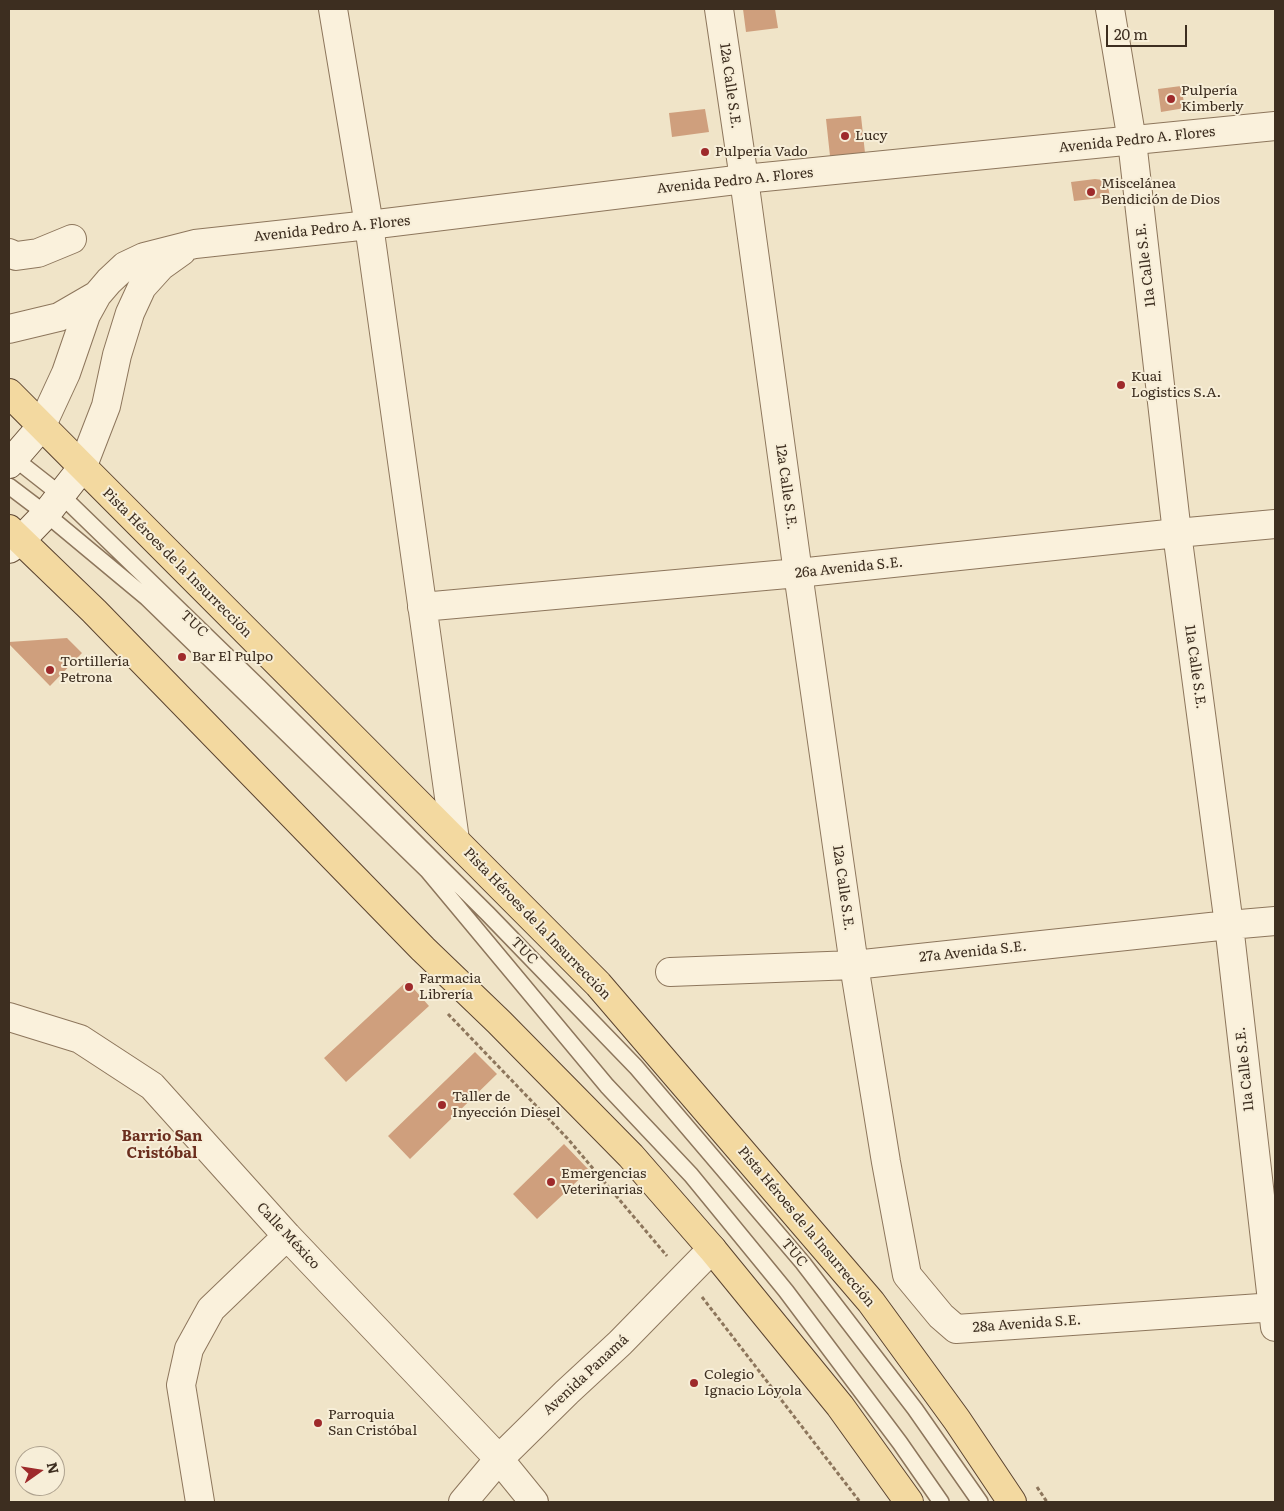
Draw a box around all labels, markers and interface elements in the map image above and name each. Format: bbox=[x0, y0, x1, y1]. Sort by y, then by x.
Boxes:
scale bar bbox=[1109, 15, 1190, 47]
text: 20 m bbox=[1114, 22, 1148, 45]
street label: 12a Calle S.E. bbox=[716, 42, 744, 130]
place label: Pulpería Kimberly bbox=[1181, 83, 1244, 115]
marker: Pulpería Kimberly bbox=[1165, 93, 1177, 105]
street label: Avenida Pedro A. Flores bbox=[1058, 123, 1216, 157]
place label: Lucy bbox=[855, 128, 888, 144]
marker: Lucy bbox=[839, 130, 851, 142]
place label: Pulpería Vado bbox=[715, 144, 808, 160]
marker: Pulpería Vado bbox=[699, 146, 711, 158]
street label: Avenida Pedro A. Flores bbox=[656, 164, 814, 198]
place label: Miscelánea Bendición de Dios bbox=[1101, 176, 1220, 208]
marker: Miscelánea Bendición de Dios bbox=[1085, 186, 1097, 198]
street label: Avenida Pedro A. Flores bbox=[253, 212, 411, 246]
street label: 11a Calle S.E. bbox=[1132, 222, 1160, 308]
place label: Kuai Logistics S.A. bbox=[1131, 369, 1221, 402]
marker: Kuai Logistics S.A. bbox=[1115, 379, 1127, 391]
street label: 12a Calle S.E. bbox=[772, 443, 800, 531]
street label: Pista Héroes de la Insurrección bbox=[99, 485, 255, 641]
street label: 26a Avenida S.E. bbox=[794, 554, 904, 582]
street label: TUC bbox=[177, 607, 211, 641]
street label: 11a Calle S.E. bbox=[1181, 624, 1209, 710]
place label: Bar El Pulpo bbox=[192, 649, 273, 665]
marker: Bar El Pulpo bbox=[176, 651, 188, 663]
place label: Tortillería Petrona bbox=[60, 654, 130, 686]
marker: Tortillería Petrona bbox=[44, 664, 56, 676]
street label: 12a Calle S.E. bbox=[829, 844, 857, 932]
street label: Pista Héroes de la Insurrección bbox=[460, 845, 614, 1003]
street label: TUC bbox=[507, 934, 541, 968]
street label: 27a Avenida S.E. bbox=[918, 938, 1028, 966]
place label: Farmacia Librería bbox=[419, 971, 481, 1004]
marker: Farmacia Librería bbox=[403, 981, 415, 993]
street label: 11a Calle S.E. bbox=[1232, 1026, 1258, 1112]
place label: Taller de Inyección Diesel bbox=[452, 1089, 560, 1122]
marker: Taller de Inyección Diesel bbox=[436, 1099, 448, 1111]
district label: Barrio San Cristóbal bbox=[122, 1128, 202, 1163]
street label: Pista Héroes de la Insurrección bbox=[734, 1143, 878, 1311]
place label: Emergencias Veterinarias bbox=[561, 1166, 646, 1198]
marker: Emergencias Veterinarias bbox=[545, 1176, 557, 1188]
street label: Calle México bbox=[253, 1199, 323, 1273]
street label: TUC bbox=[777, 1236, 811, 1270]
street label: 28a Avenida S.E. bbox=[972, 1312, 1082, 1336]
street label: Avenida Panamá bbox=[540, 1331, 632, 1419]
place label: Colegio Ignacio Loyola bbox=[704, 1367, 802, 1400]
marker: Colegio Ignacio Loyola bbox=[688, 1377, 700, 1389]
place label: Parroquia San Cristóbal bbox=[328, 1407, 417, 1440]
marker: Parroquia San Cristóbal bbox=[312, 1417, 324, 1429]
north arrow bbox=[15, 1446, 65, 1496]
text: N bbox=[43, 1460, 65, 1476]

